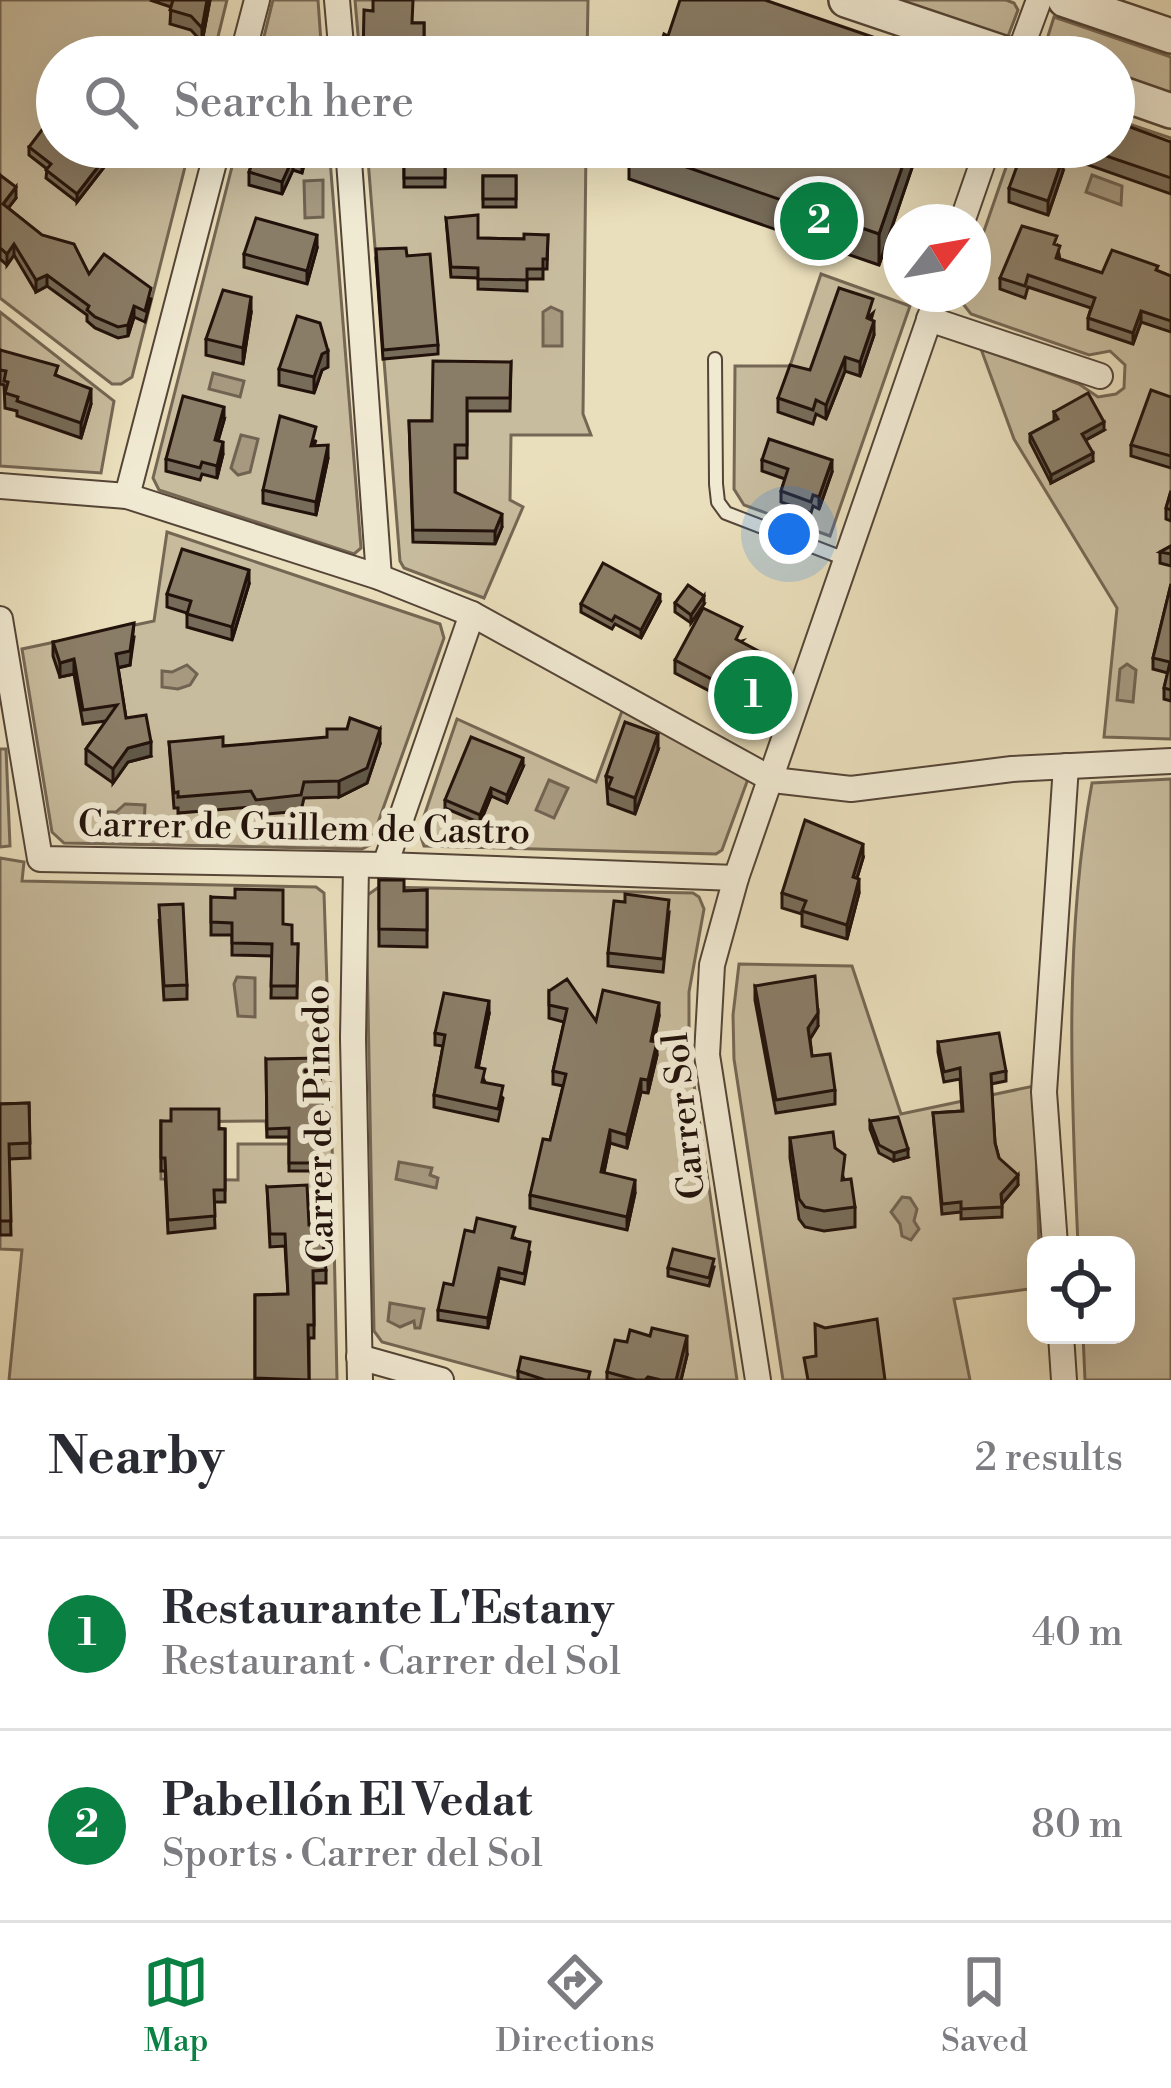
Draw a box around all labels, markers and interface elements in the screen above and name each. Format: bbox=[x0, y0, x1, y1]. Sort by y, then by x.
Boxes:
search box bbox=[36, 36, 1135, 168]
icon: search bbox=[78, 69, 144, 135]
text: Search here bbox=[174, 74, 414, 131]
pin: 2 bbox=[780, 176, 858, 266]
north arrow bbox=[883, 204, 991, 312]
your location bbox=[759, 504, 819, 564]
pin: 1 bbox=[714, 650, 792, 740]
street label: Carrer de Guillem de Castro bbox=[78, 803, 530, 855]
street label: Carrer de Pinedo bbox=[295, 984, 345, 1264]
street label: Carrer Sol bbox=[654, 1030, 716, 1201]
map controls bbox=[1027, 1236, 1135, 1344]
button: locate bbox=[1027, 1236, 1135, 1344]
text: Nearby bbox=[48, 1426, 224, 1490]
text: 2 results bbox=[975, 1434, 1123, 1483]
text: Restaurante L'Estany bbox=[162, 1581, 614, 1638]
text: 1 bbox=[78, 1609, 96, 1658]
text: 40 m bbox=[1032, 1609, 1123, 1658]
text: Restaurant · Carrer del Sol bbox=[162, 1638, 621, 1687]
text: Pabellón El Vedat bbox=[162, 1773, 532, 1830]
text: 2 bbox=[75, 1801, 99, 1850]
text: 80 m bbox=[1031, 1801, 1123, 1850]
text: Sports · Carrer del Sol bbox=[162, 1830, 543, 1879]
tab: Map bbox=[143, 1949, 209, 2062]
tab: Directions bbox=[496, 1949, 655, 2062]
tab: Saved bbox=[941, 1949, 1028, 2062]

